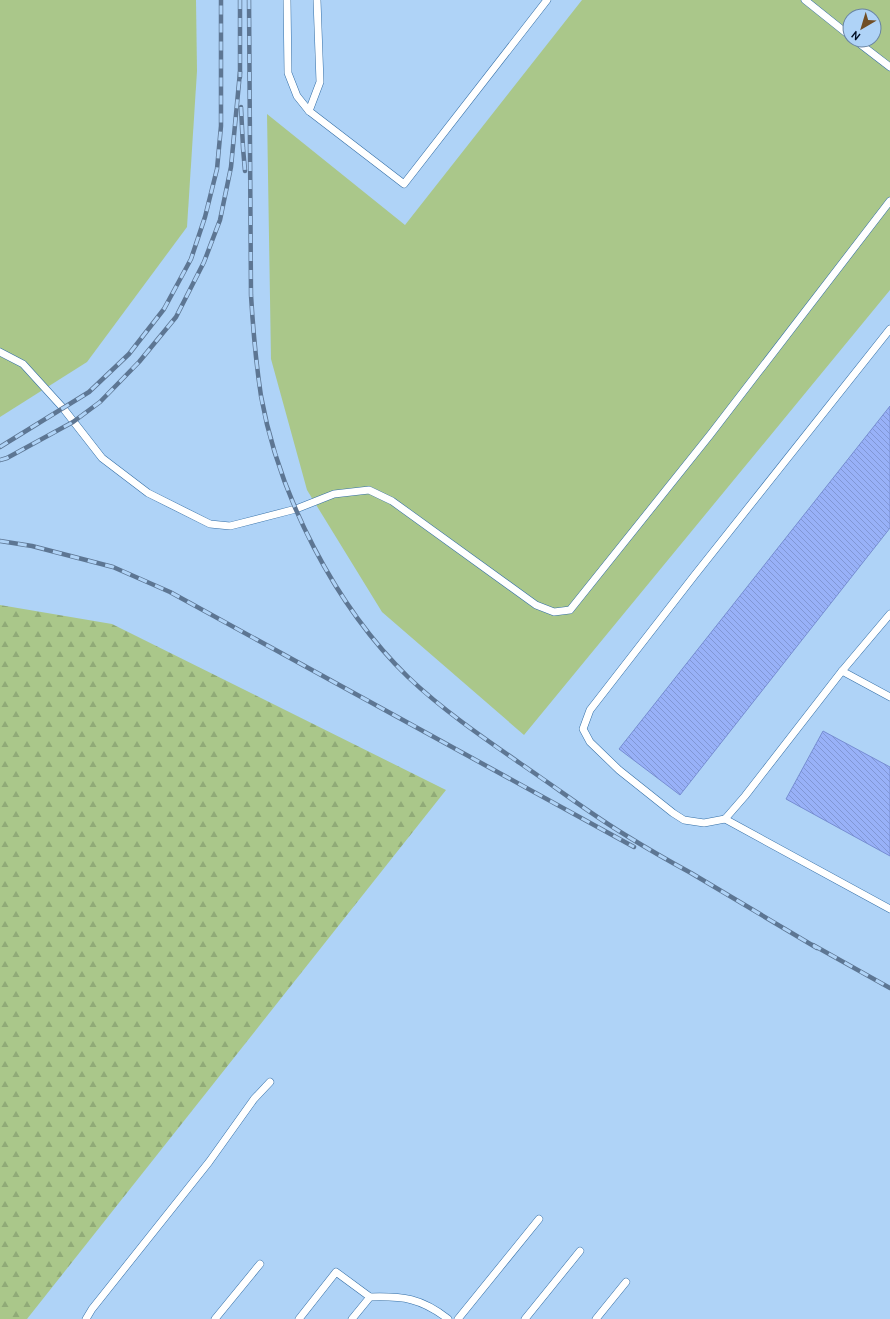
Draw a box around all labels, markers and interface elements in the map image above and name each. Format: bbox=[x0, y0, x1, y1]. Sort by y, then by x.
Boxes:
north arrow bbox=[842, 8, 882, 48]
text: N bbox=[848, 28, 863, 44]

